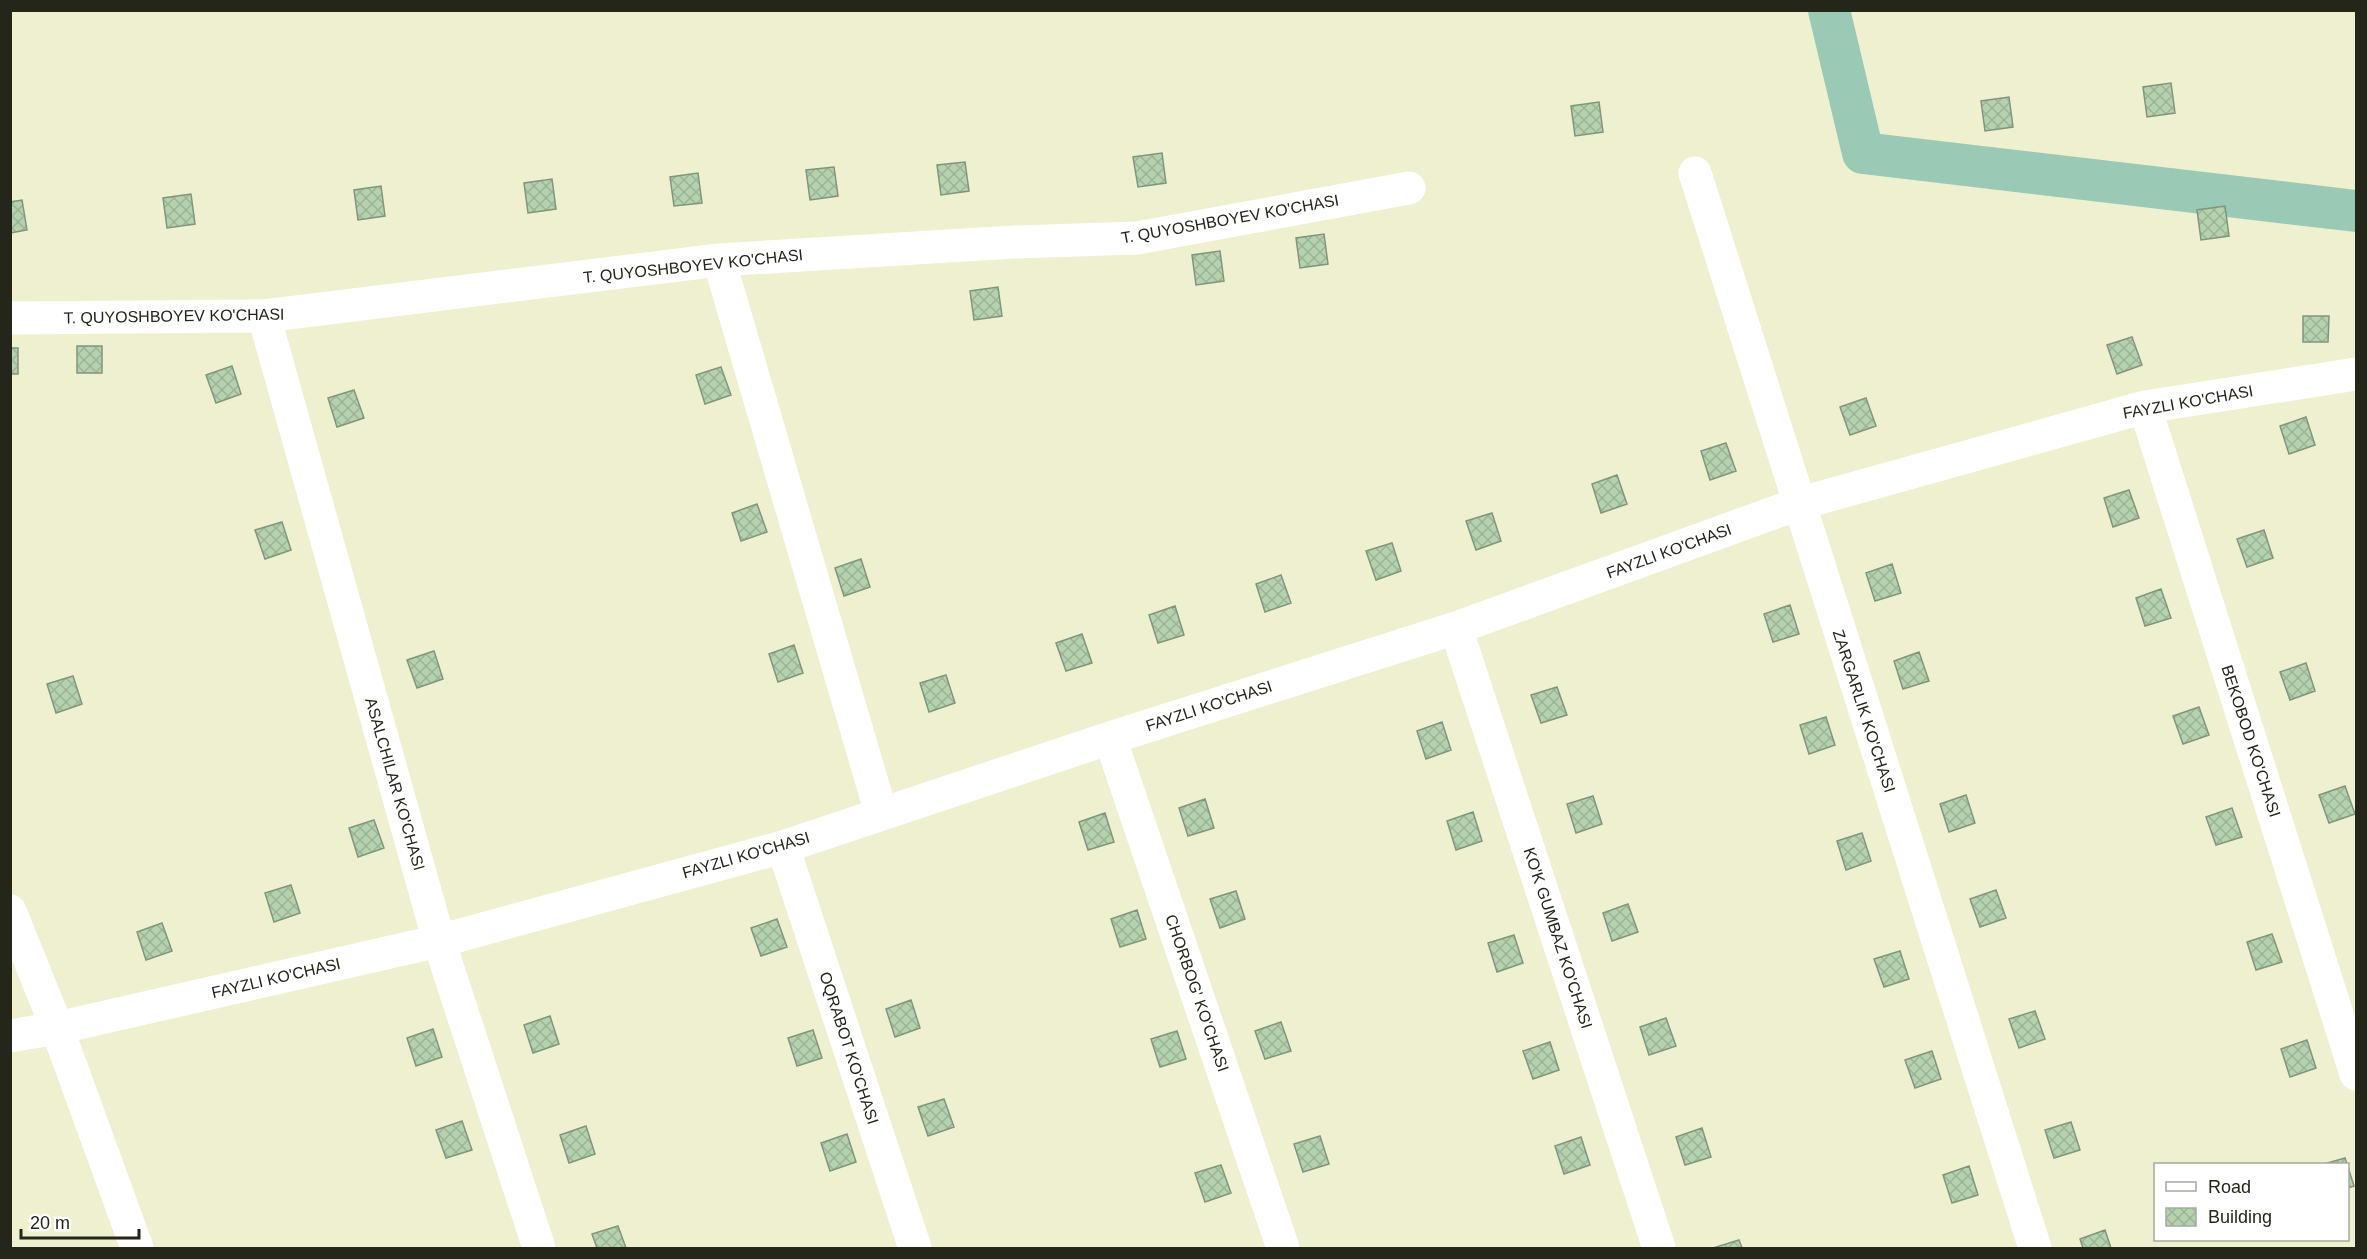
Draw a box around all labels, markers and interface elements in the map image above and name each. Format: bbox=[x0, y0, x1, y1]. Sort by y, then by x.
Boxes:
street label: T. QUYOSHBOYEV KO'CHASI bbox=[1120, 191, 1340, 247]
street label: T. QUYOSHBOYEV KO'CHASI bbox=[582, 246, 804, 286]
street label: T. QUYOSHBOYEV KO'CHASI bbox=[63, 306, 285, 326]
street label: FAYZLI KO'CHASI bbox=[2122, 382, 2254, 422]
street label: FAYZLI KO'CHASI bbox=[1604, 520, 1734, 582]
street label: ZARGARLIK KO'CHASI bbox=[1830, 627, 1898, 795]
street label: BEKOBOD KO'CHASI bbox=[2218, 663, 2284, 819]
street label: FAYZLI KO'CHASI bbox=[1144, 678, 1274, 734]
street label: ASALCHILAR KO'CHASI bbox=[362, 696, 428, 872]
street label: FAYZLI KO'CHASI bbox=[680, 829, 812, 881]
street label: KO'K GUMBAZ KO'CHASI bbox=[1521, 845, 1595, 1031]
street label: CHORBOG' KO'CHASI bbox=[1162, 912, 1232, 1074]
street label: FAYZLI KO'CHASI bbox=[210, 955, 342, 1001]
street label: OQRABOT KO'CHASI bbox=[816, 970, 882, 1126]
legend bbox=[2154, 1163, 2349, 1241]
text: Road bbox=[2208, 1177, 2251, 1197]
scale bar bbox=[21, 1202, 140, 1240]
text: Building bbox=[2208, 1207, 2272, 1227]
text: 20 m bbox=[30, 1213, 70, 1233]

